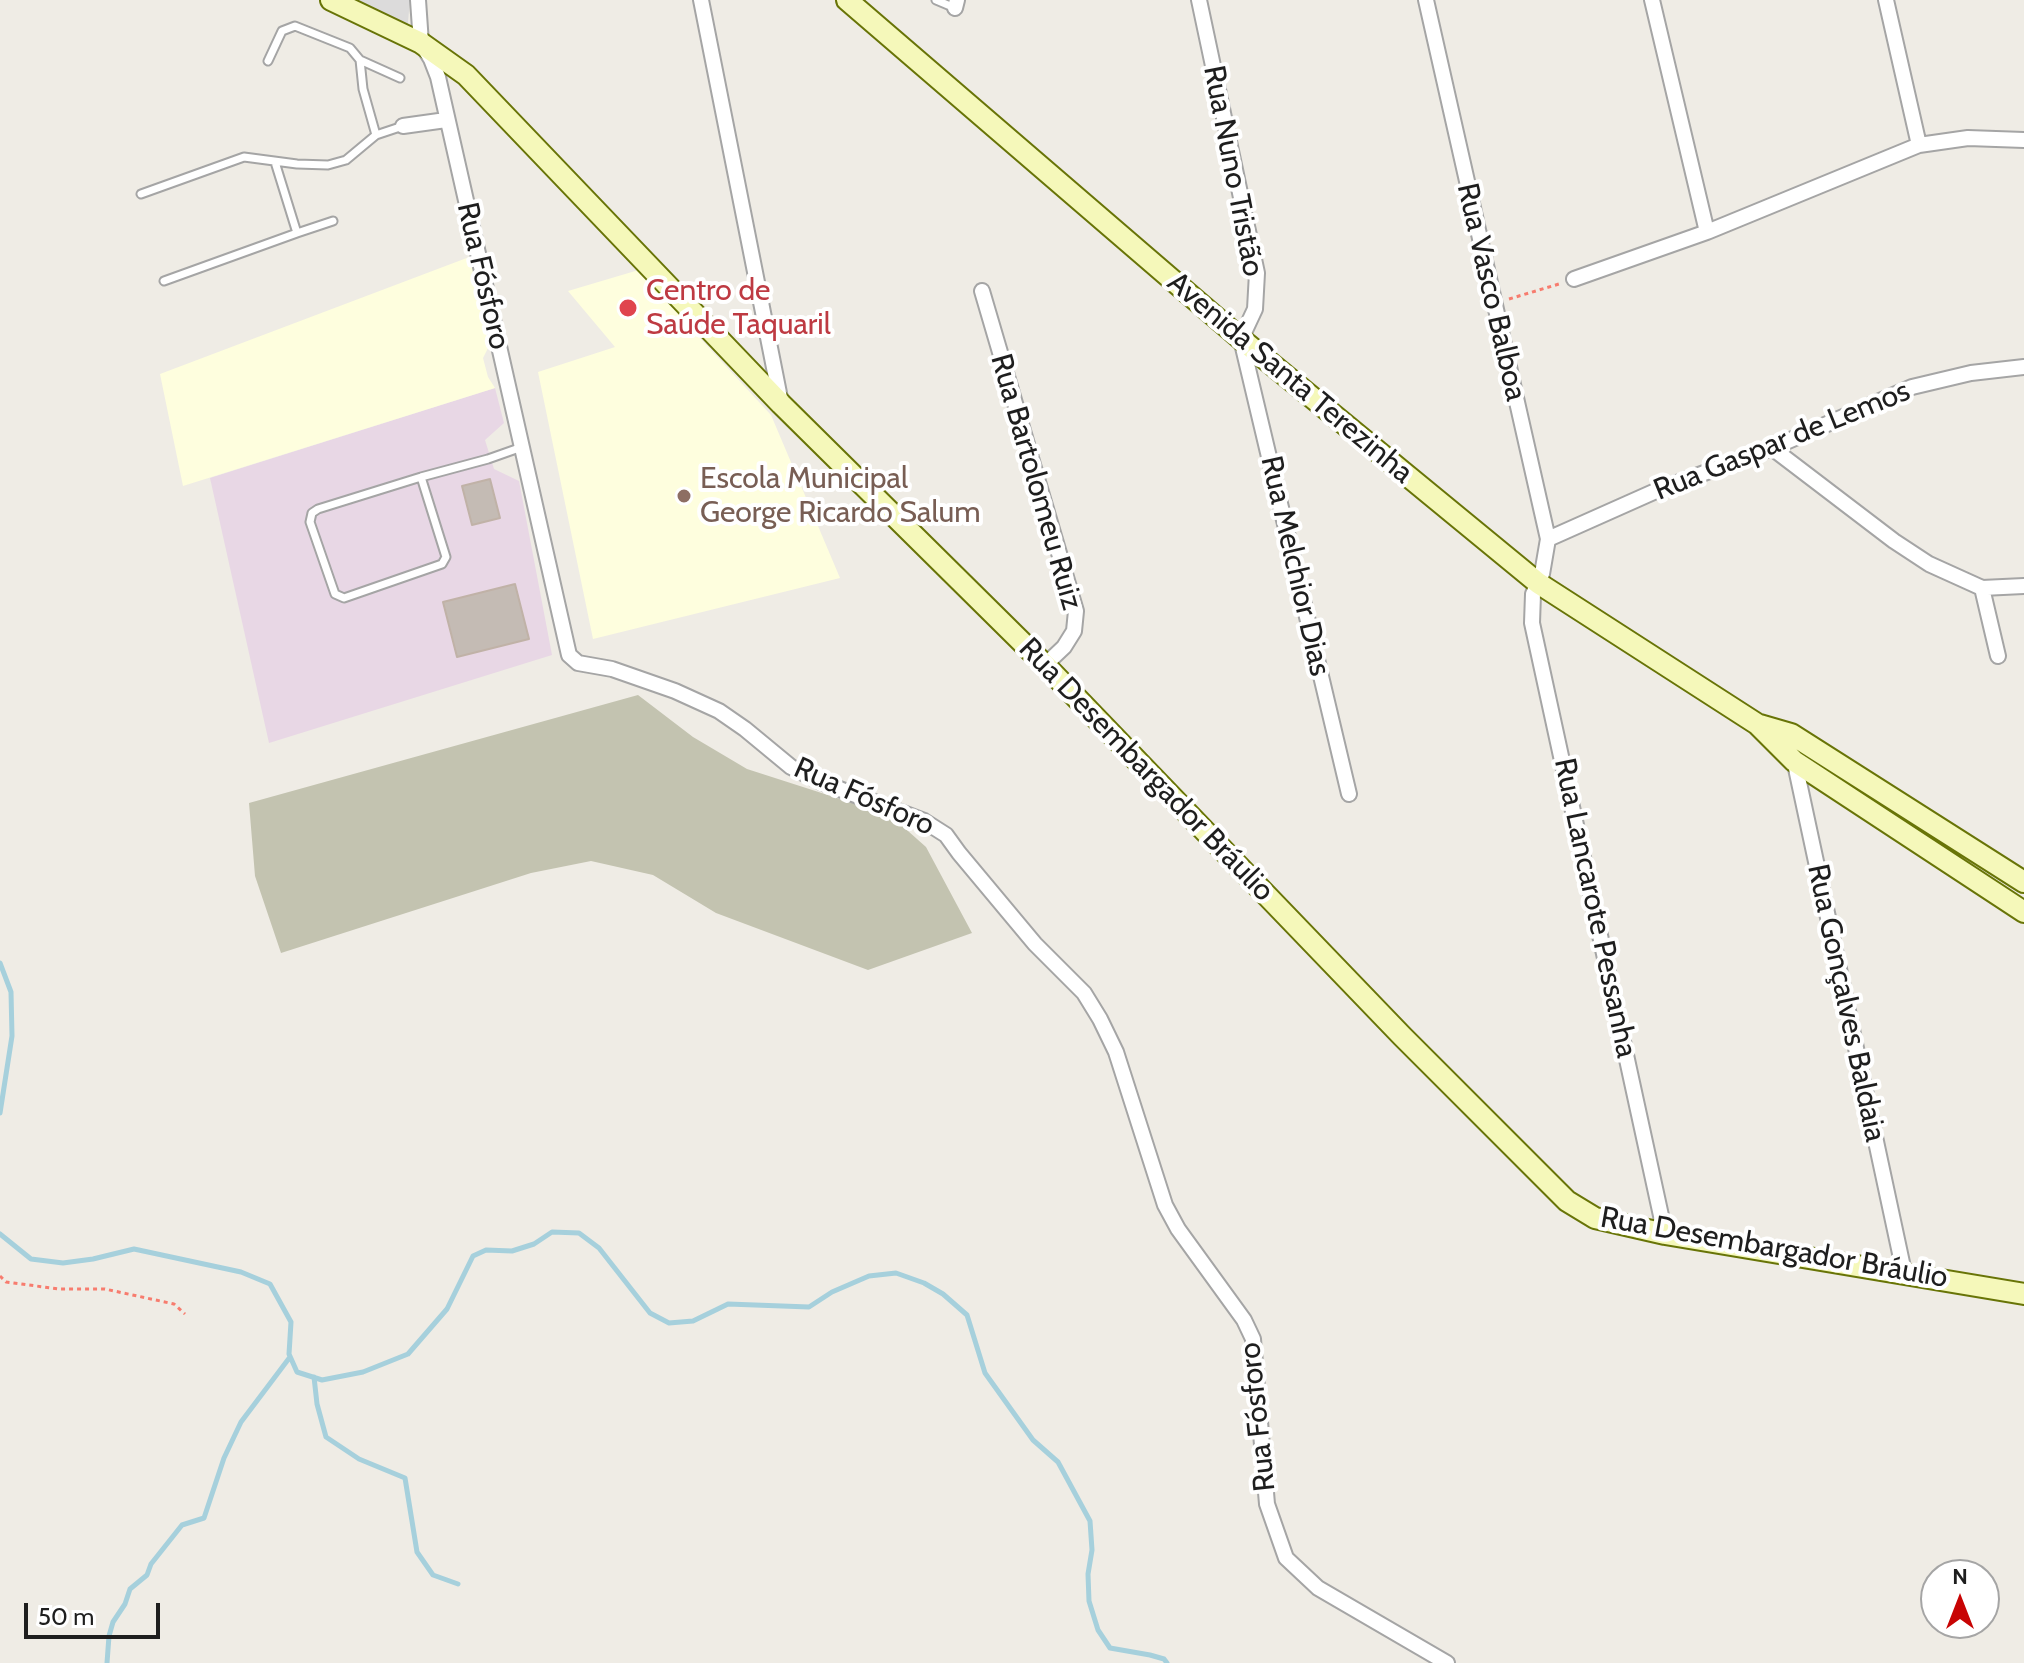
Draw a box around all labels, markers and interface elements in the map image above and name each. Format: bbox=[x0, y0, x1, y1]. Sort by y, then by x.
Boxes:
street label: Rua Nuno Tristão bbox=[1195, 63, 1271, 279]
street label: Rua Vasco Balboa bbox=[1448, 180, 1534, 404]
street label: Rua Fósforo bbox=[449, 199, 517, 353]
street label: Avenida Santa Terezinha bbox=[1160, 265, 1420, 491]
place label: Centro de Saúde Taquaril bbox=[646, 273, 831, 344]
marker: Centro de Saúde Taquaril bbox=[617, 297, 639, 319]
street label: Rua Bartolomeu Ruiz bbox=[982, 350, 1090, 614]
street label: Rua Gaspar de Lemos bbox=[1649, 373, 1915, 509]
street label: Rua Melchior Dias bbox=[1252, 453, 1338, 679]
place label: Escola Municipal George Ricardo Salum bbox=[700, 461, 980, 532]
marker: Escola Municipal George Ricardo Salum bbox=[675, 487, 693, 505]
street label: Rua Desembargador Bráulio bbox=[1011, 631, 1281, 909]
street label: Rua Fósforo bbox=[788, 750, 940, 844]
street label: Rua Lancarote Pessanha bbox=[1546, 755, 1644, 1061]
street label: Rua Gonçalves Baldaia bbox=[1799, 861, 1893, 1145]
street label: Rua Desembargador Bráulio bbox=[1598, 1200, 1950, 1296]
street label: Rua Fósforo bbox=[1232, 1341, 1284, 1493]
north arrow bbox=[1920, 1559, 2000, 1639]
text: N bbox=[1952, 1563, 1968, 1590]
scale bar bbox=[28, 1587, 164, 1637]
text: 50 m bbox=[38, 1602, 94, 1631]

